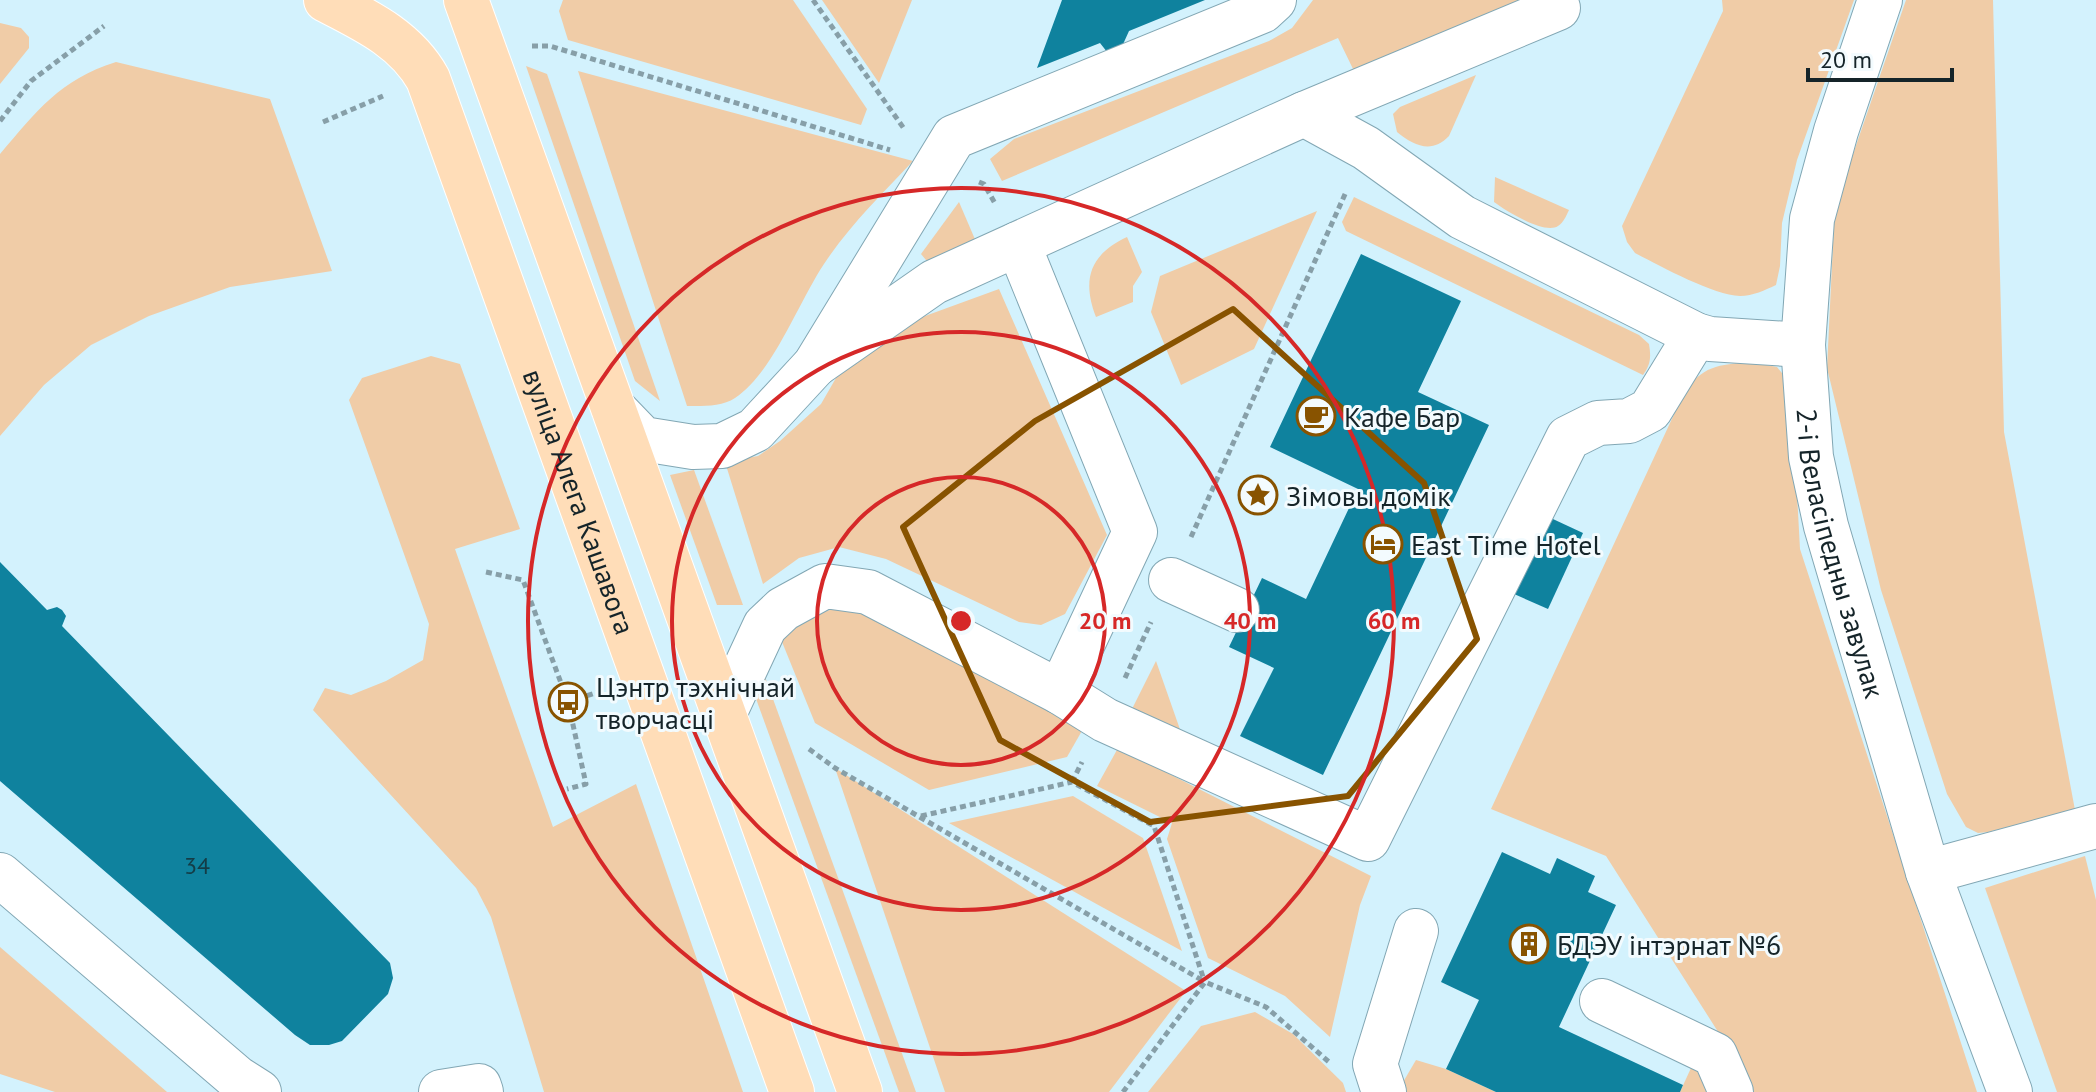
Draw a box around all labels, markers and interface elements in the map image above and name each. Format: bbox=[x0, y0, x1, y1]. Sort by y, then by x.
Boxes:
scale bar bbox=[1808, 32, 1952, 82]
text: 20 m bbox=[1820, 44, 1872, 75]
street label: вуліца Алега Кашавога bbox=[515, 364, 644, 639]
cafe icon: Кафе Бар bbox=[1295, 395, 1337, 437]
place label: Кафе Бар bbox=[1344, 398, 1460, 435]
street label: 2-і Веласіпедны завулак bbox=[1789, 407, 1894, 703]
place icon: Зімовы домік bbox=[1237, 474, 1279, 516]
place label: Зімовы домік bbox=[1286, 477, 1451, 514]
hotel icon: East Time Hotel bbox=[1362, 523, 1404, 565]
place label: East Time Hotel bbox=[1411, 526, 1601, 563]
text: 20 m bbox=[1079, 605, 1131, 636]
text: 40 m bbox=[1224, 605, 1276, 636]
text: 60 m bbox=[1368, 605, 1420, 636]
centre of rings bbox=[947, 607, 975, 635]
place label: Цэнтр тэхнічнай творчасці bbox=[596, 668, 795, 737]
bus stop icon: Цэнтр тэхнічнай творчасці bbox=[547, 681, 589, 723]
house number: 34 bbox=[184, 850, 210, 881]
building icon: БДЭУ інтэрнат №6 bbox=[1508, 923, 1550, 965]
place label: БДЭУ інтэрнат №6 bbox=[1557, 926, 1781, 963]

